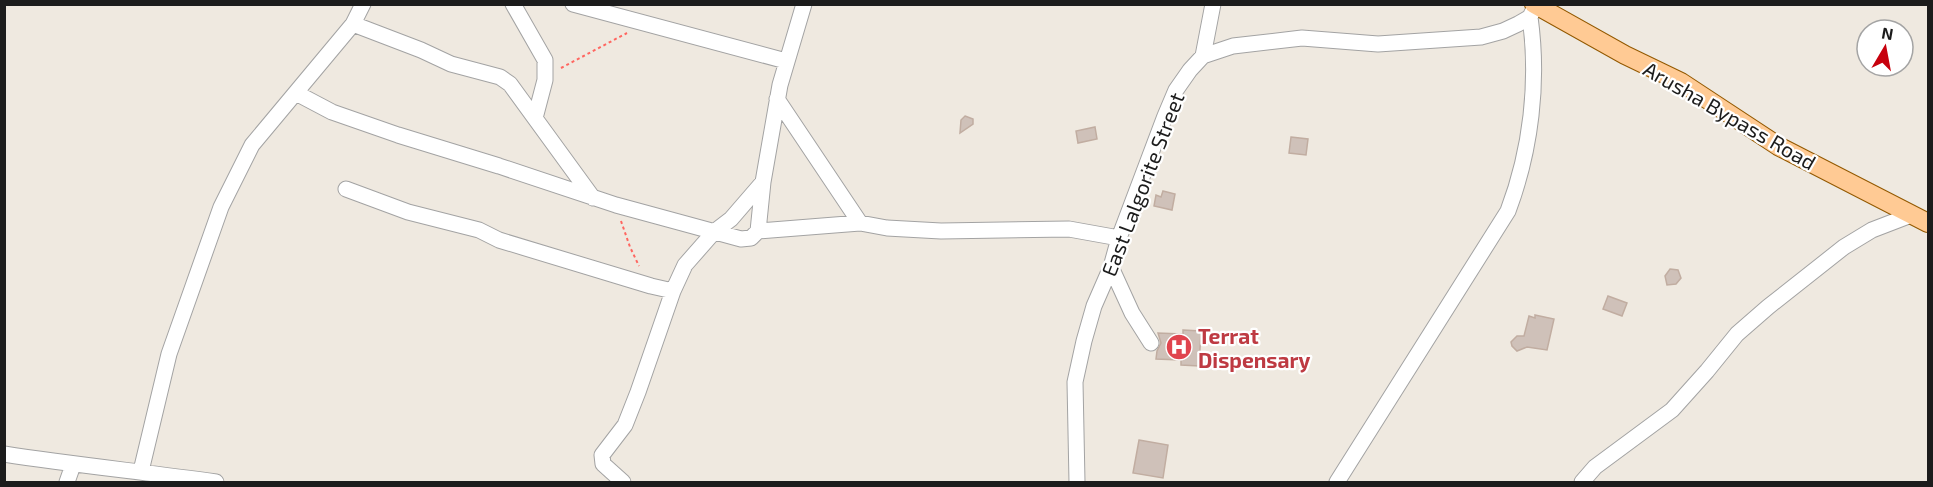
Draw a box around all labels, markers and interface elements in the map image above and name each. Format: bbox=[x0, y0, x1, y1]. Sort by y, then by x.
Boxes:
north arrow bbox=[1855, 18, 1915, 78]
text: N bbox=[1880, 22, 1895, 43]
street label: Arusha Bypass Road bbox=[1639, 55, 1821, 175]
street label: East Lalgorite Street bbox=[1095, 89, 1189, 279]
place label: Terrat Dispensary bbox=[1198, 323, 1310, 373]
hospital icon: Terrat Dispensary bbox=[1164, 332, 1194, 362]

